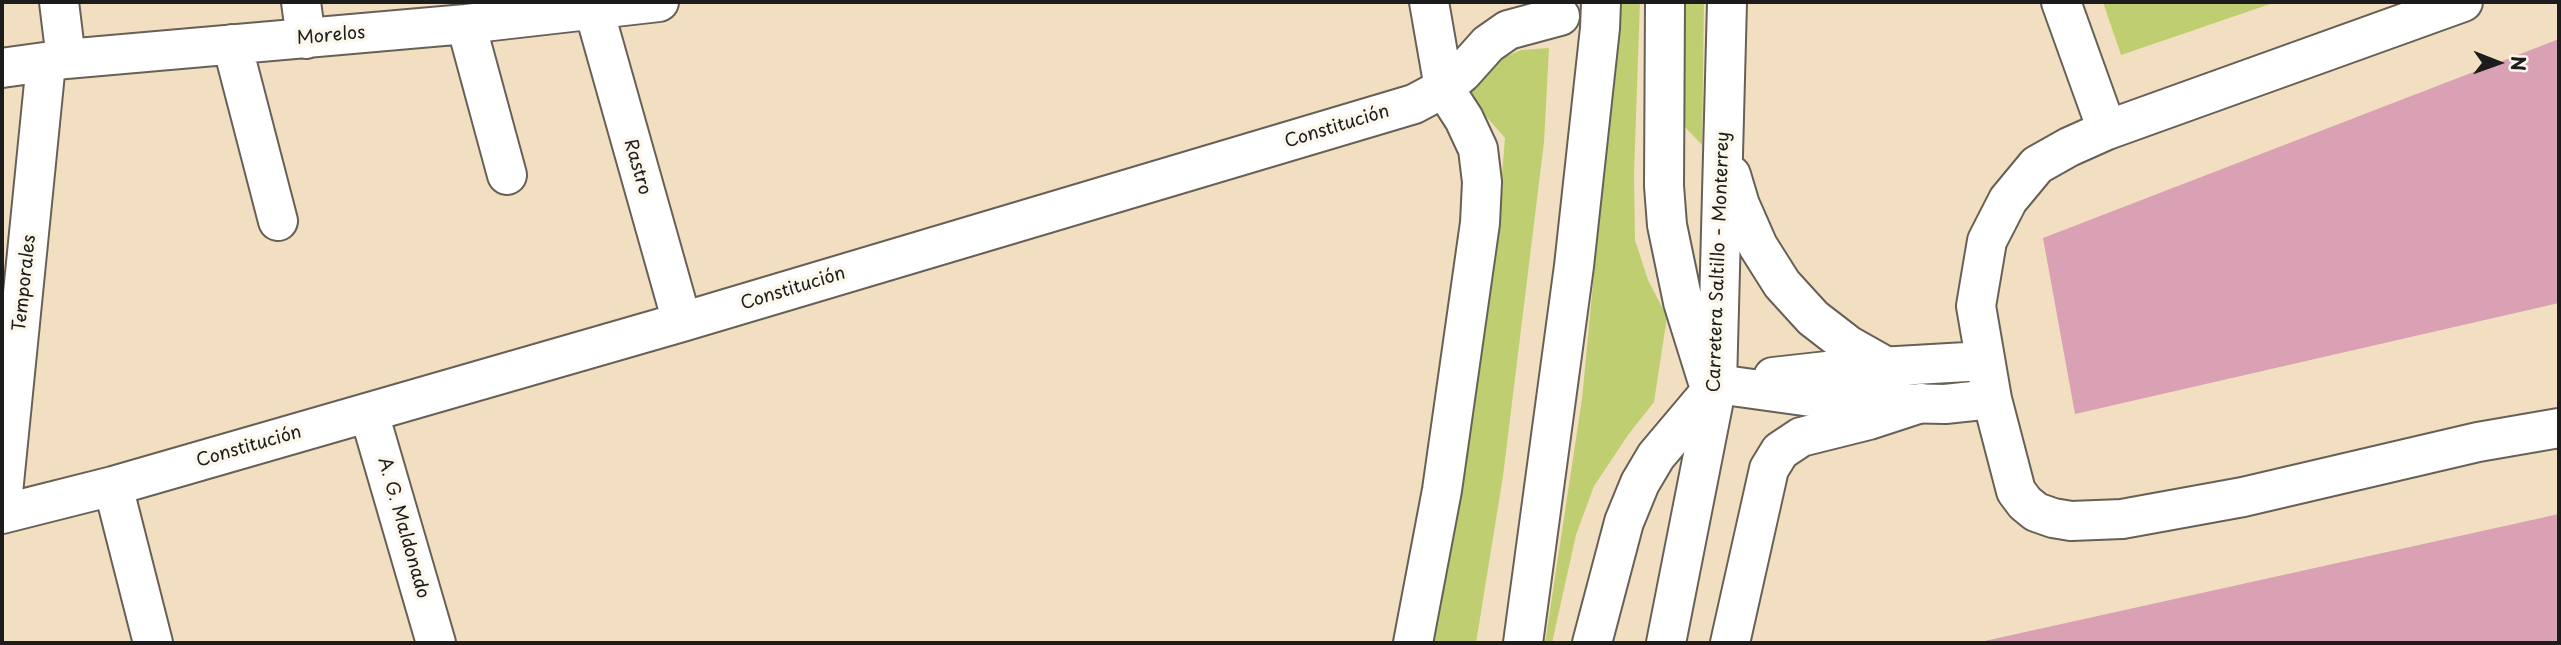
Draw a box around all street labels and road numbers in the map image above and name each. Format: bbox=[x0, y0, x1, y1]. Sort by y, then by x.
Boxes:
street label: Morelos bbox=[296, 22, 366, 50]
street label: Constitución bbox=[1282, 101, 1392, 153]
street label: Carretera Saltillo - Monterrey bbox=[1704, 131, 1734, 393]
street label: Rastro bbox=[619, 137, 655, 197]
street label: Temporales bbox=[9, 234, 41, 332]
street label: Constitución bbox=[738, 263, 848, 315]
street label: Constitución bbox=[194, 422, 304, 472]
street label: A. G. Maldonado bbox=[373, 455, 433, 601]

